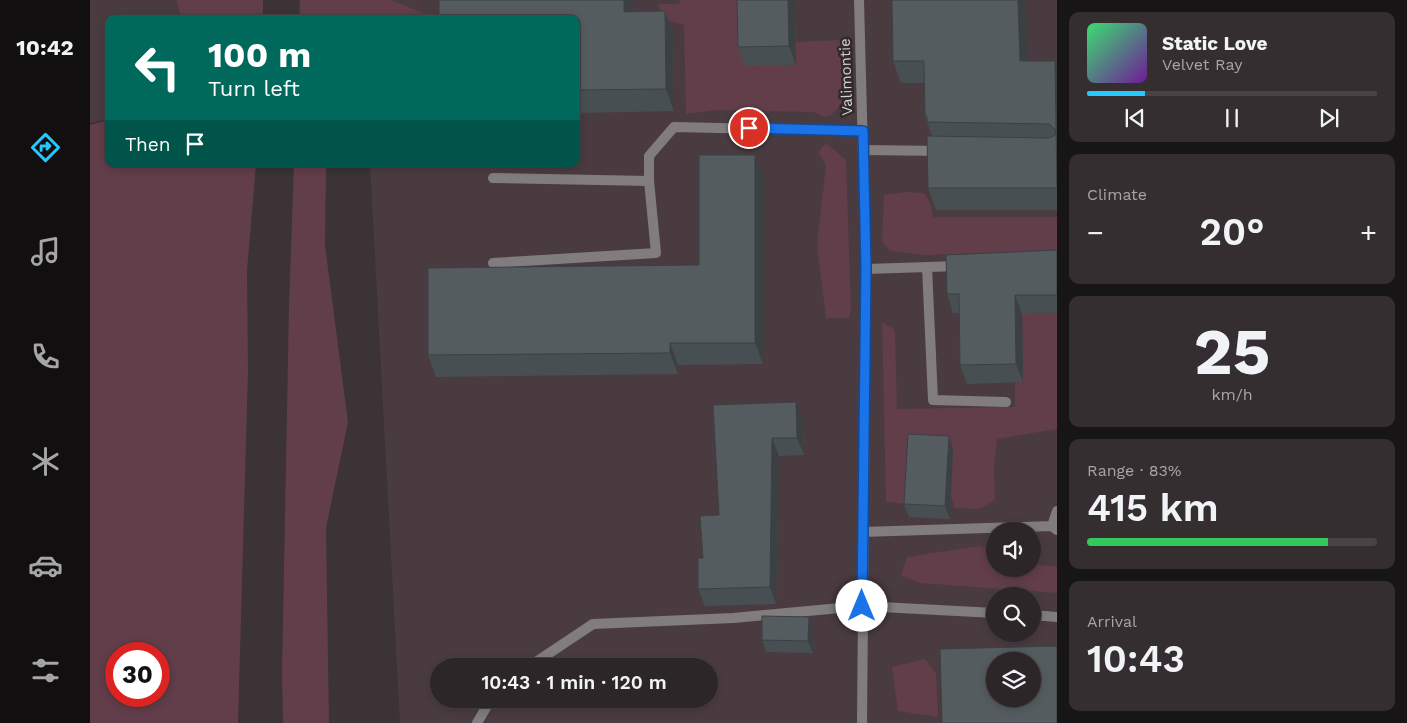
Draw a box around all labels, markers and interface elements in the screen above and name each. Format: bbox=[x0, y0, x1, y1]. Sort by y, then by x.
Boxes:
text: Static Love bbox=[1162, 32, 1267, 55]
text: 100 m bbox=[208, 34, 311, 76]
text: 10:42 bbox=[16, 35, 74, 60]
icon: left bbox=[125, 35, 190, 100]
street label: Valimontie bbox=[836, 38, 856, 116]
text: Velvet Ray bbox=[1162, 55, 1242, 74]
text: Turn left bbox=[208, 76, 300, 101]
icon: previous bbox=[1121, 104, 1149, 132]
icon: pause bbox=[1218, 104, 1246, 132]
icon: next bbox=[1315, 104, 1343, 132]
pin bbox=[728, 107, 770, 149]
icon: arrive bbox=[735, 114, 763, 142]
icon: directions bbox=[28, 130, 63, 165]
icon: arrive bbox=[181, 130, 209, 158]
text: Then bbox=[125, 133, 171, 156]
text: Climate bbox=[1087, 185, 1147, 204]
text: 20° bbox=[1200, 210, 1264, 254]
text: − bbox=[1087, 216, 1104, 249]
text: + bbox=[1360, 216, 1377, 249]
icon: music bbox=[28, 234, 63, 269]
text: 25 bbox=[1194, 314, 1270, 390]
icon: phone bbox=[28, 339, 63, 374]
text: km/h bbox=[1211, 385, 1253, 404]
icon: climate bbox=[28, 444, 63, 479]
text: Range · 83% bbox=[1087, 461, 1181, 480]
text: 415 km bbox=[1087, 486, 1219, 530]
map controls bbox=[986, 522, 1041, 707]
button: sound bbox=[986, 522, 1041, 577]
icon: car bbox=[28, 548, 63, 583]
position arrow bbox=[835, 579, 887, 631]
button: search bbox=[986, 587, 1041, 642]
text: Arrival bbox=[1087, 612, 1137, 631]
text: 10:43 bbox=[1087, 637, 1185, 681]
speed limit sign: 30 bbox=[105, 642, 170, 707]
button: layers bbox=[986, 652, 1041, 707]
icon: filters bbox=[28, 653, 63, 688]
text: 10:43 · 1 min · 120 m bbox=[481, 671, 667, 694]

